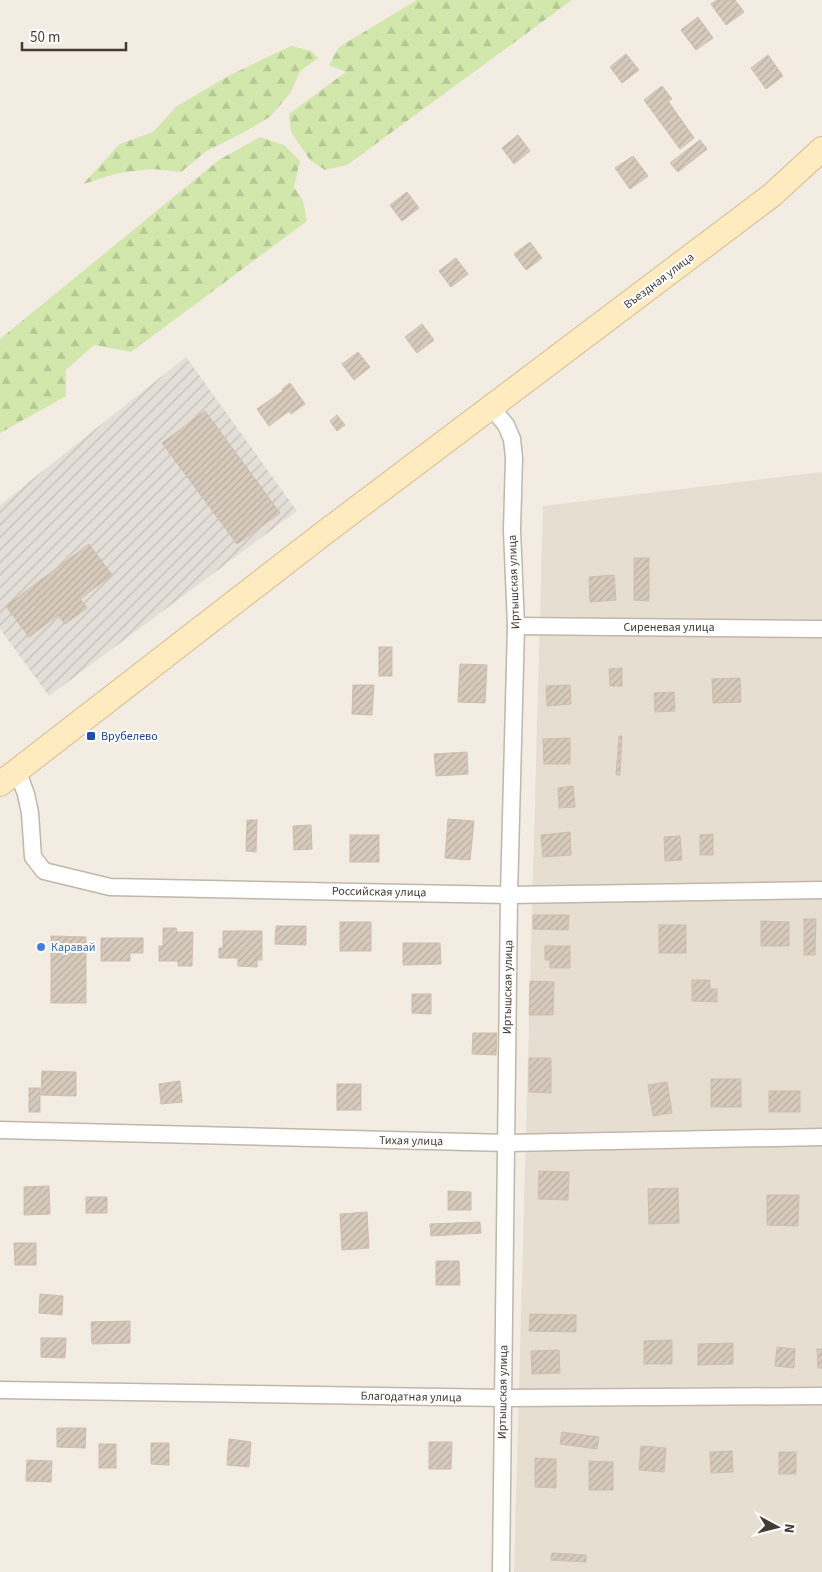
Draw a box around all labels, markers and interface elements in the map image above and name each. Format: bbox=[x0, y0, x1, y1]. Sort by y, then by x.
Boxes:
scale bar bbox=[22, 20, 126, 52]
text: 50 m bbox=[30, 27, 60, 48]
street label: Въездная улица bbox=[620, 249, 698, 313]
street label: Иртышская улица bbox=[504, 535, 524, 629]
street label: Сиреневая улица bbox=[623, 619, 715, 636]
place label: Врубелево bbox=[101, 728, 158, 745]
marker: Врубелево bbox=[85, 730, 97, 742]
street label: Российская улица bbox=[332, 883, 426, 901]
place label: Каравай bbox=[51, 939, 95, 956]
street label: Иртышская улица bbox=[499, 940, 517, 1034]
marker: Каравай bbox=[35, 941, 47, 953]
street label: Тихая улица bbox=[379, 1132, 443, 1150]
street label: Иртышская улица bbox=[494, 1345, 512, 1439]
street label: Благодатная улица bbox=[360, 1388, 462, 1406]
north arrow bbox=[752, 1502, 802, 1552]
text: N bbox=[778, 1523, 799, 1534]

